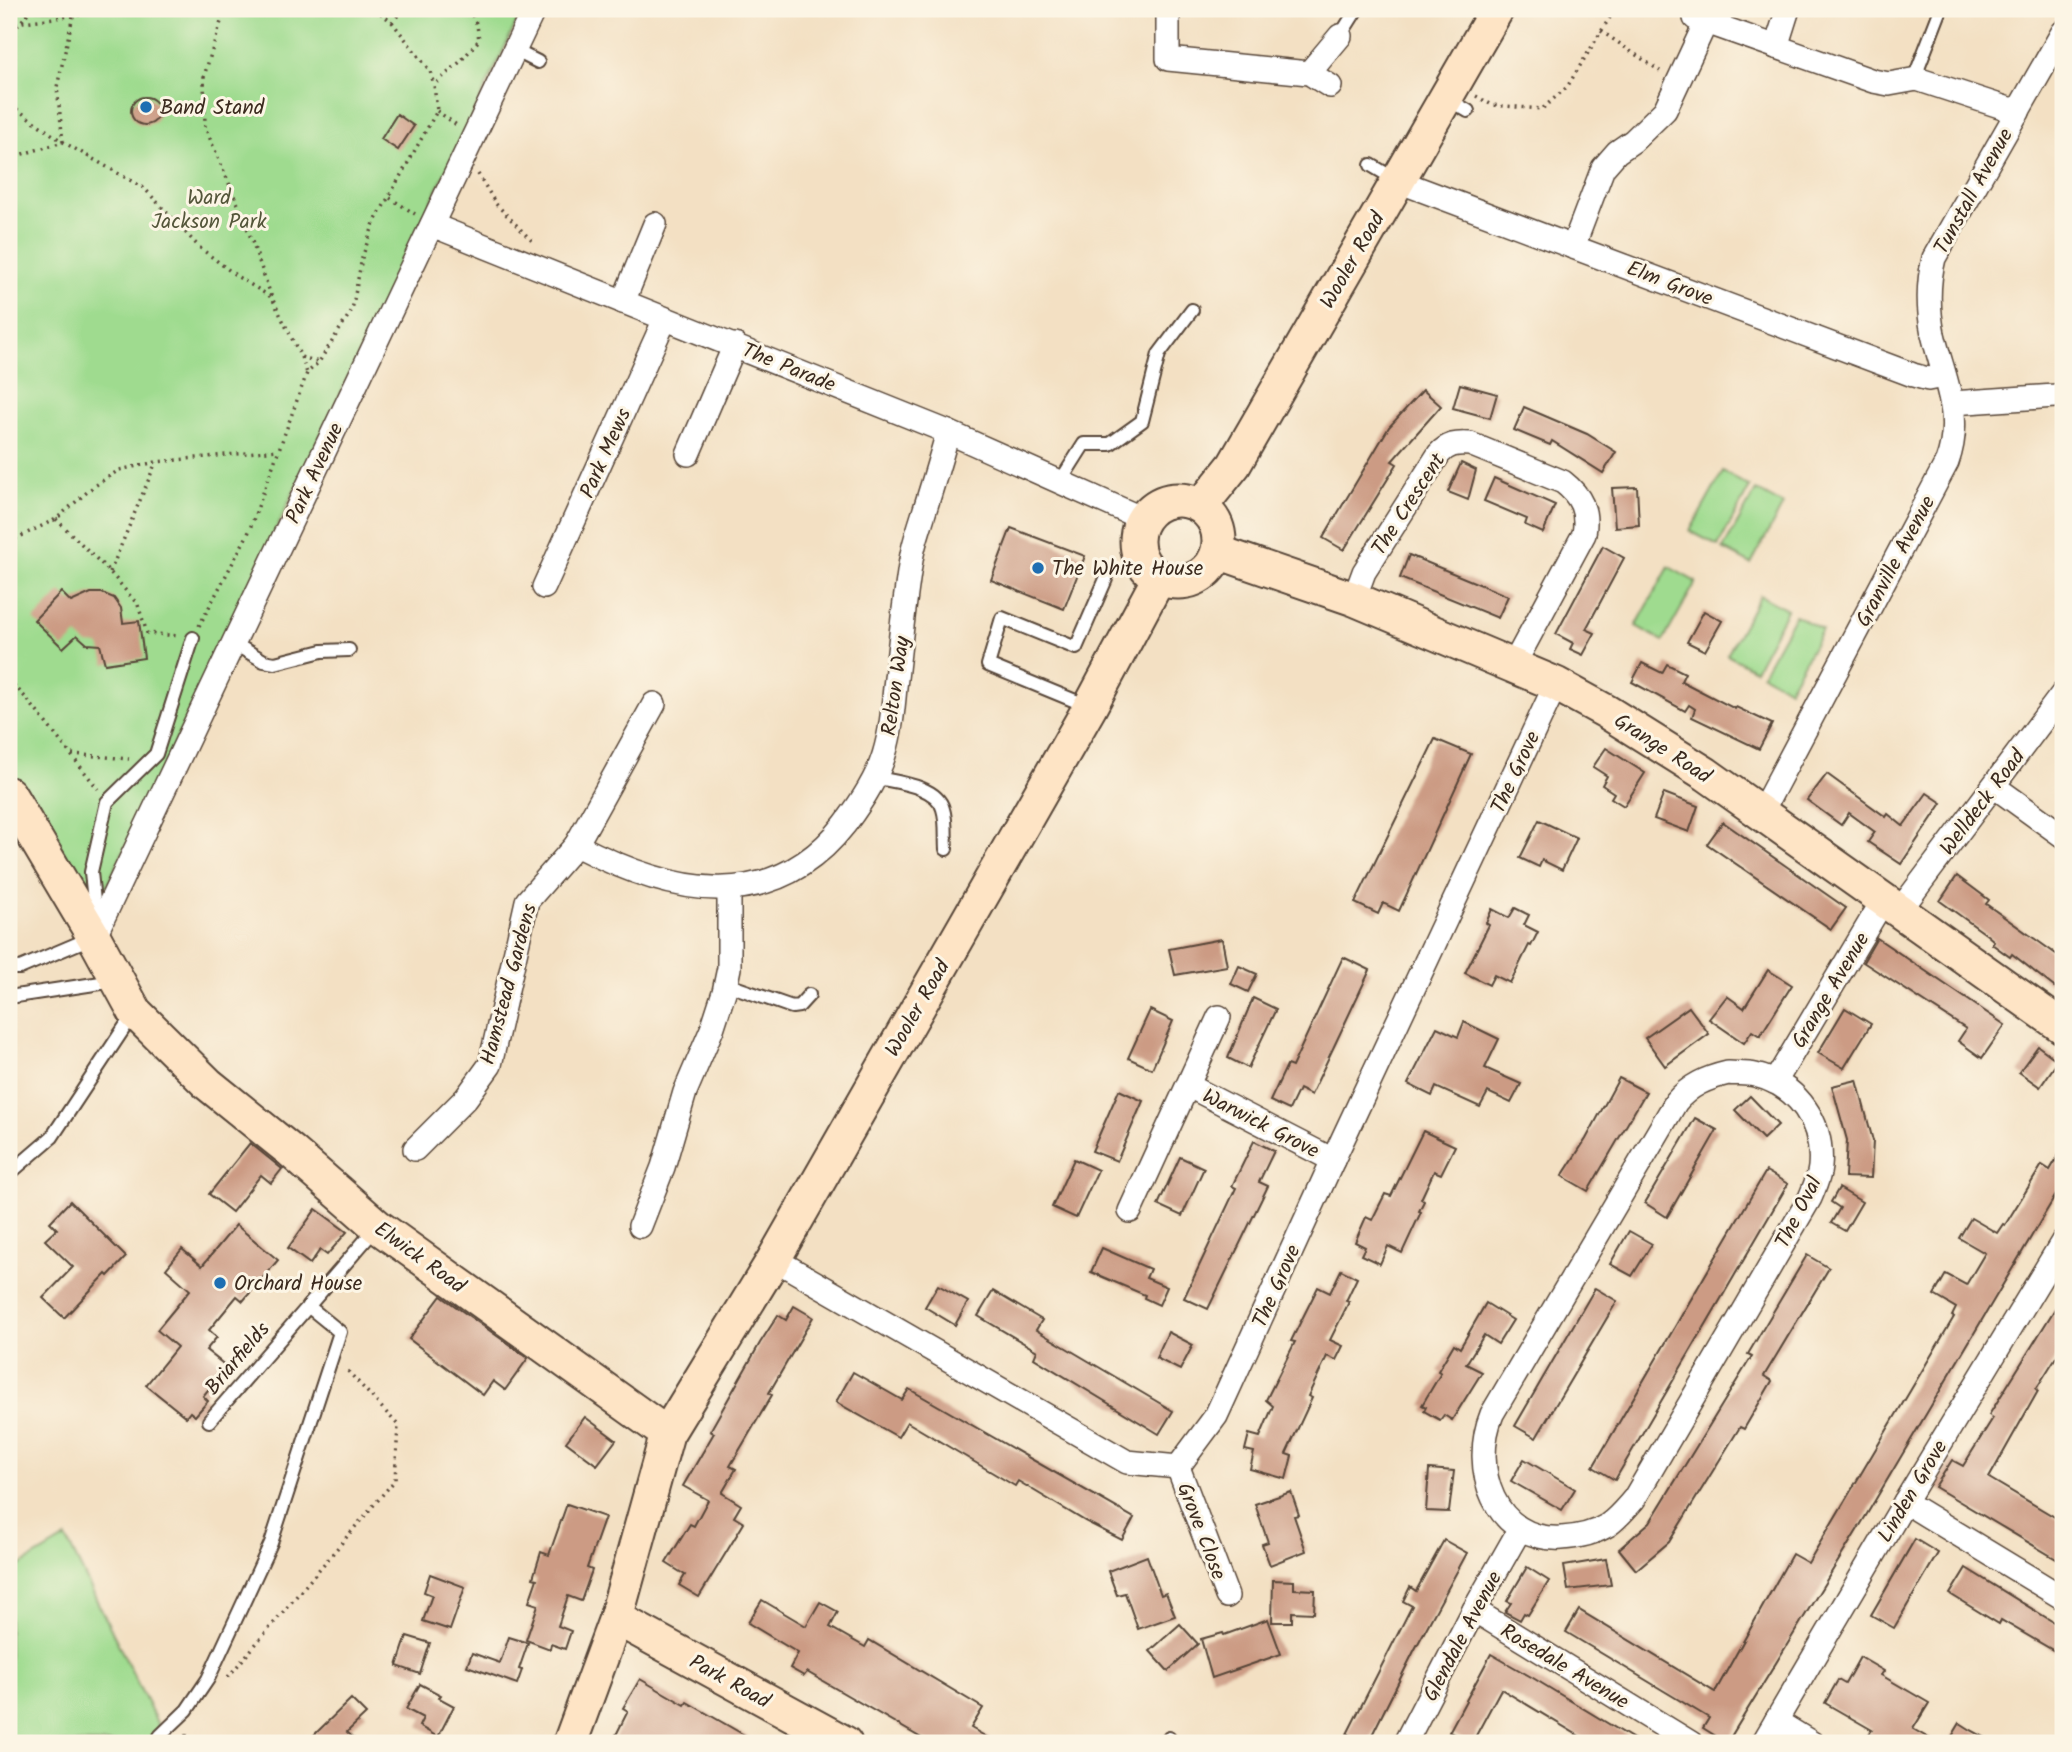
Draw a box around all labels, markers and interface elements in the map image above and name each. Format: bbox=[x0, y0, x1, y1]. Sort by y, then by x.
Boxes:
place label: Band Stand bbox=[160, 92, 265, 125]
marker: Band Stand bbox=[138, 99, 154, 115]
street label: Tunstall Avenue bbox=[1926, 122, 2023, 261]
park label: Ward Jackson Park bbox=[152, 182, 267, 239]
street label: Wooler Road bbox=[1312, 205, 1395, 316]
street label: Elm Grove bbox=[1621, 253, 1718, 316]
street label: The Parade bbox=[737, 335, 841, 402]
street label: Park Mews bbox=[572, 403, 641, 504]
street label: Park Avenue bbox=[278, 417, 353, 530]
street label: The Crescent bbox=[1364, 446, 1455, 563]
street label: Granville Avenue bbox=[1848, 490, 1945, 633]
place label: The White House bbox=[1052, 553, 1204, 586]
marker: The White House bbox=[1030, 560, 1046, 576]
street label: Relton Way bbox=[873, 634, 920, 738]
street label: Grange Road bbox=[1607, 705, 1718, 794]
street label: The Grove bbox=[1483, 725, 1550, 819]
street label: Welldeck Road bbox=[1932, 742, 2035, 863]
street label: Hamstead Gardens bbox=[472, 900, 547, 1069]
street label: Grange Avenue bbox=[1784, 926, 1879, 1055]
street label: Wooler Road bbox=[877, 953, 960, 1064]
street label: Warwick Grove bbox=[1196, 1081, 1325, 1168]
street label: The Oval bbox=[1767, 1171, 1832, 1255]
street label: Elwick Road bbox=[366, 1214, 472, 1303]
street label: The Grove bbox=[1244, 1239, 1311, 1334]
place label: Orchard House bbox=[234, 1268, 363, 1301]
marker: Orchard House bbox=[212, 1275, 228, 1291]
street label: Briarfields bbox=[197, 1315, 279, 1403]
street label: Linden Grove bbox=[1870, 1434, 1957, 1549]
street label: Grove Close bbox=[1167, 1478, 1234, 1585]
street label: Glendale Avenue bbox=[1415, 1565, 1512, 1708]
street label: Rosedale Avenue bbox=[1493, 1616, 1635, 1719]
street label: Park Road bbox=[683, 1646, 776, 1718]

